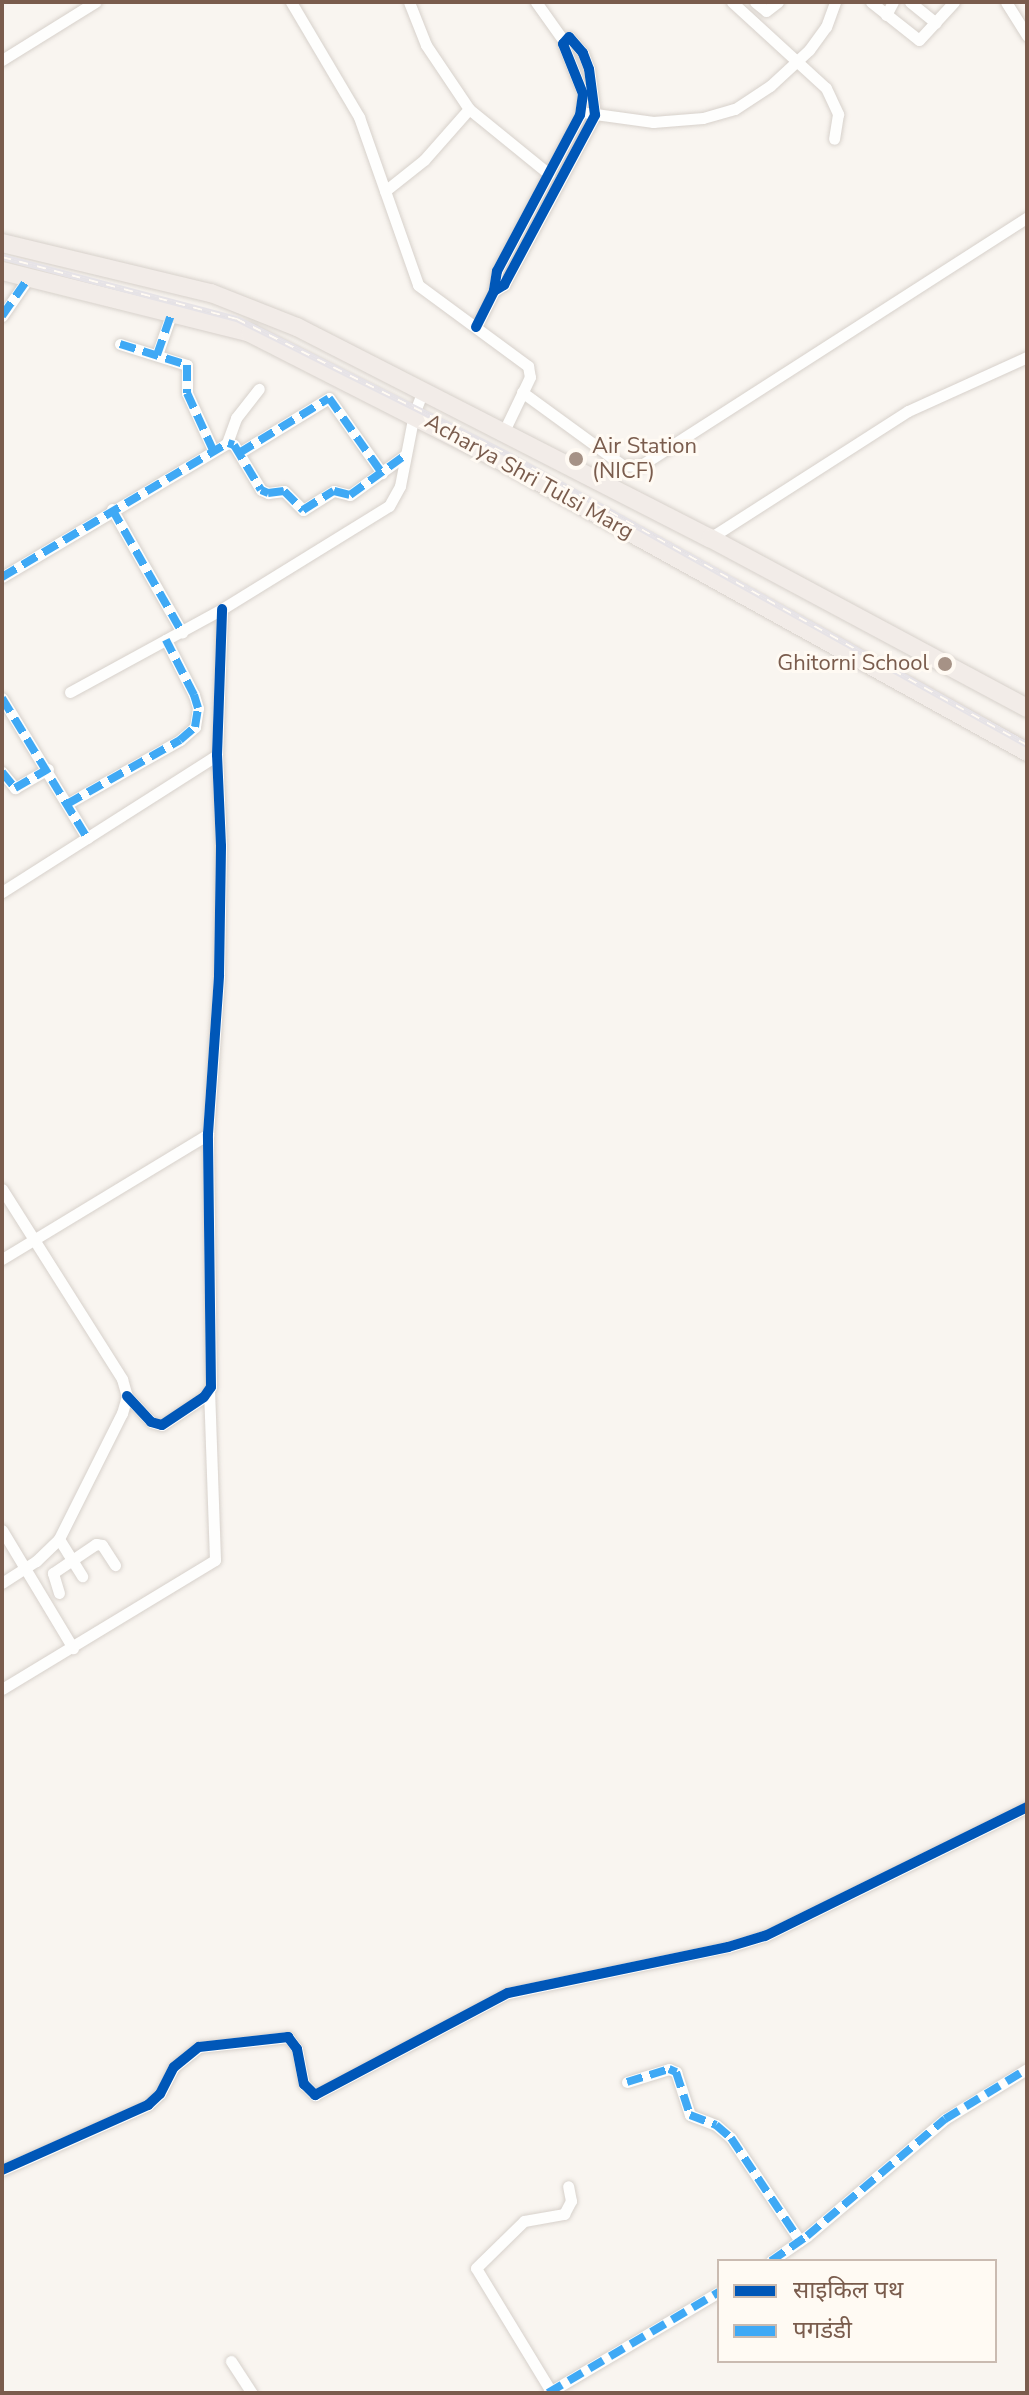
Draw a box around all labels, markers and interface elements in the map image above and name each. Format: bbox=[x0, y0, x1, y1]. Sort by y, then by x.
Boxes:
street label: Acharya Shri Tulsi Marg bbox=[420, 409, 638, 545]
place label: Air Station (NICF) bbox=[592, 433, 697, 484]
marker: Air Station (NICF) bbox=[567, 450, 585, 468]
place label: Ghitorni School bbox=[777, 651, 929, 677]
marker: Ghitorni School bbox=[936, 655, 954, 673]
legend bbox=[717, 2259, 997, 2363]
text: साइकिल पथ bbox=[793, 2274, 903, 2306]
text: पगडंडी bbox=[793, 2314, 852, 2346]

